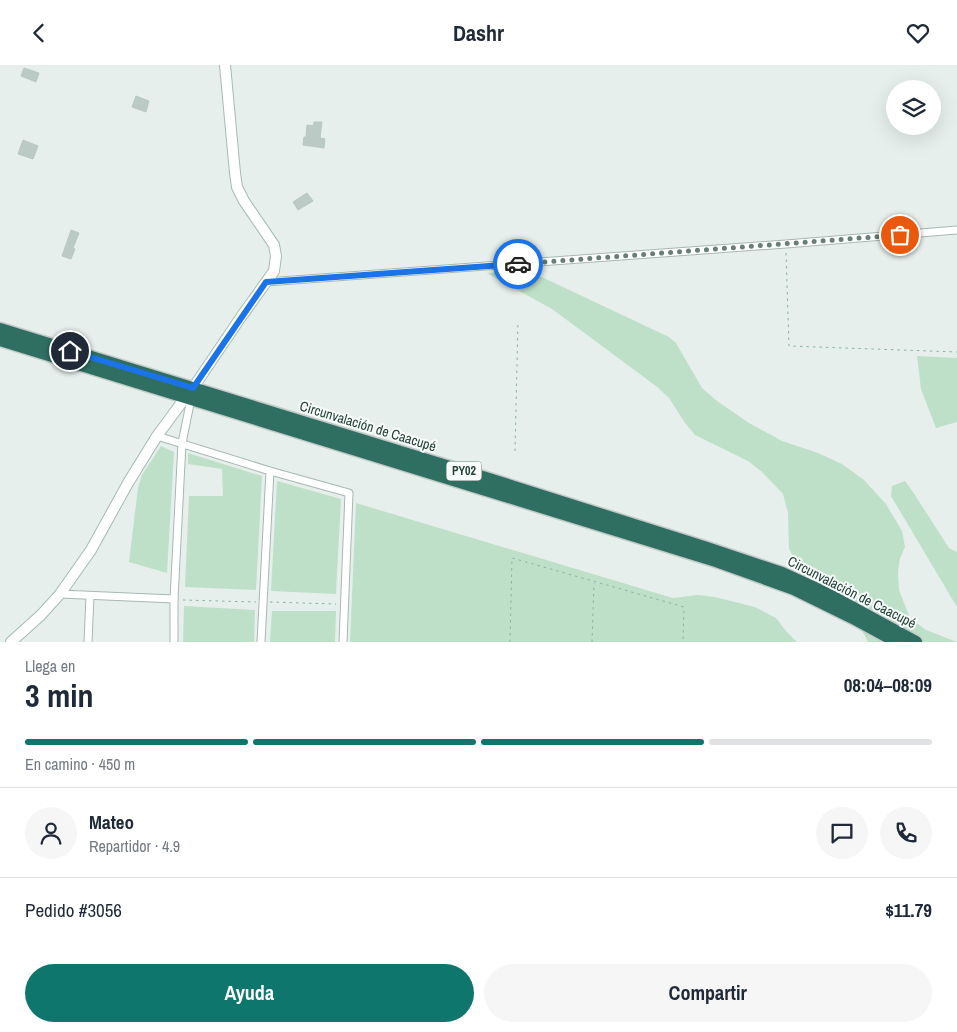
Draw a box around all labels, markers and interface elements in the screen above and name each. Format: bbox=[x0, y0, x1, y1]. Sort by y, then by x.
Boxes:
text: Dashr bbox=[453, 18, 504, 48]
icon: back bbox=[25, 19, 53, 47]
icon: heart bbox=[904, 19, 932, 47]
map controls bbox=[886, 80, 941, 135]
button: layers bbox=[886, 80, 941, 135]
pin bbox=[879, 214, 921, 256]
icon: bag bbox=[886, 221, 914, 249]
courier bbox=[493, 239, 543, 289]
icon: car bbox=[504, 250, 532, 278]
pin bbox=[49, 330, 91, 372]
icon: home bbox=[56, 337, 84, 365]
street label: Circunvalación de Caacupé bbox=[298, 397, 438, 455]
road number: PY02 bbox=[446, 461, 482, 481]
street label: Circunvalación de Caacupé bbox=[785, 552, 919, 632]
text: Llega en bbox=[25, 655, 75, 677]
text: 08:04–08:09 bbox=[844, 672, 932, 698]
text: 3 min bbox=[25, 674, 94, 717]
text: En camino · 450 m bbox=[25, 753, 135, 775]
button: person bbox=[25, 807, 77, 859]
button: chat bbox=[816, 807, 868, 859]
button: phone bbox=[880, 807, 932, 859]
text: Mateo bbox=[89, 809, 134, 835]
text: Repartidor · 4.9 bbox=[89, 835, 180, 857]
text: Pedido #3056 bbox=[25, 897, 122, 923]
text: $11.79 bbox=[885, 897, 932, 923]
button: Ayuda bbox=[25, 964, 474, 1022]
button: Compartir bbox=[484, 964, 932, 1022]

